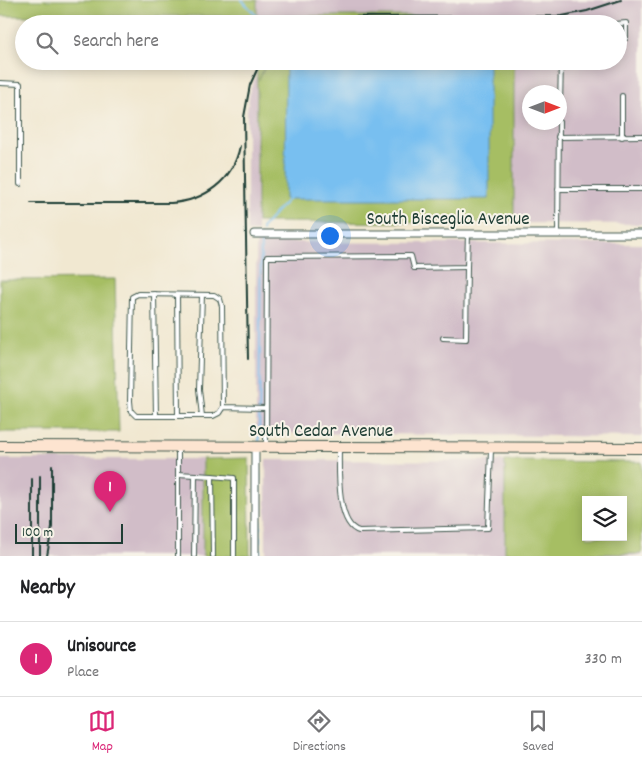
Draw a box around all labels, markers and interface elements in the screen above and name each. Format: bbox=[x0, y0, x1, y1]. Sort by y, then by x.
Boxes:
search box bbox=[15, 15, 627, 70]
icon: search bbox=[33, 29, 61, 57]
text: Search here bbox=[73, 29, 159, 56]
north arrow bbox=[522, 85, 567, 130]
street label: South Bisceglia Avenue bbox=[366, 207, 530, 234]
your location bbox=[317, 223, 343, 249]
street label: South Cedar Avenue bbox=[249, 419, 393, 446]
pin: 1 bbox=[94, 471, 126, 512]
map controls bbox=[582, 496, 627, 541]
button: layers bbox=[582, 496, 627, 541]
scale bar bbox=[15, 521, 122, 544]
text: 100 m bbox=[22, 523, 53, 543]
text: Nearby bbox=[20, 574, 75, 604]
text: Unisource bbox=[67, 634, 136, 661]
text: 1 bbox=[34, 648, 38, 671]
text: 330 m bbox=[584, 648, 622, 671]
text: Place bbox=[67, 661, 99, 684]
tab: Map bbox=[88, 707, 116, 757]
tab: Directions bbox=[293, 707, 346, 757]
tab: Saved bbox=[522, 707, 554, 757]

